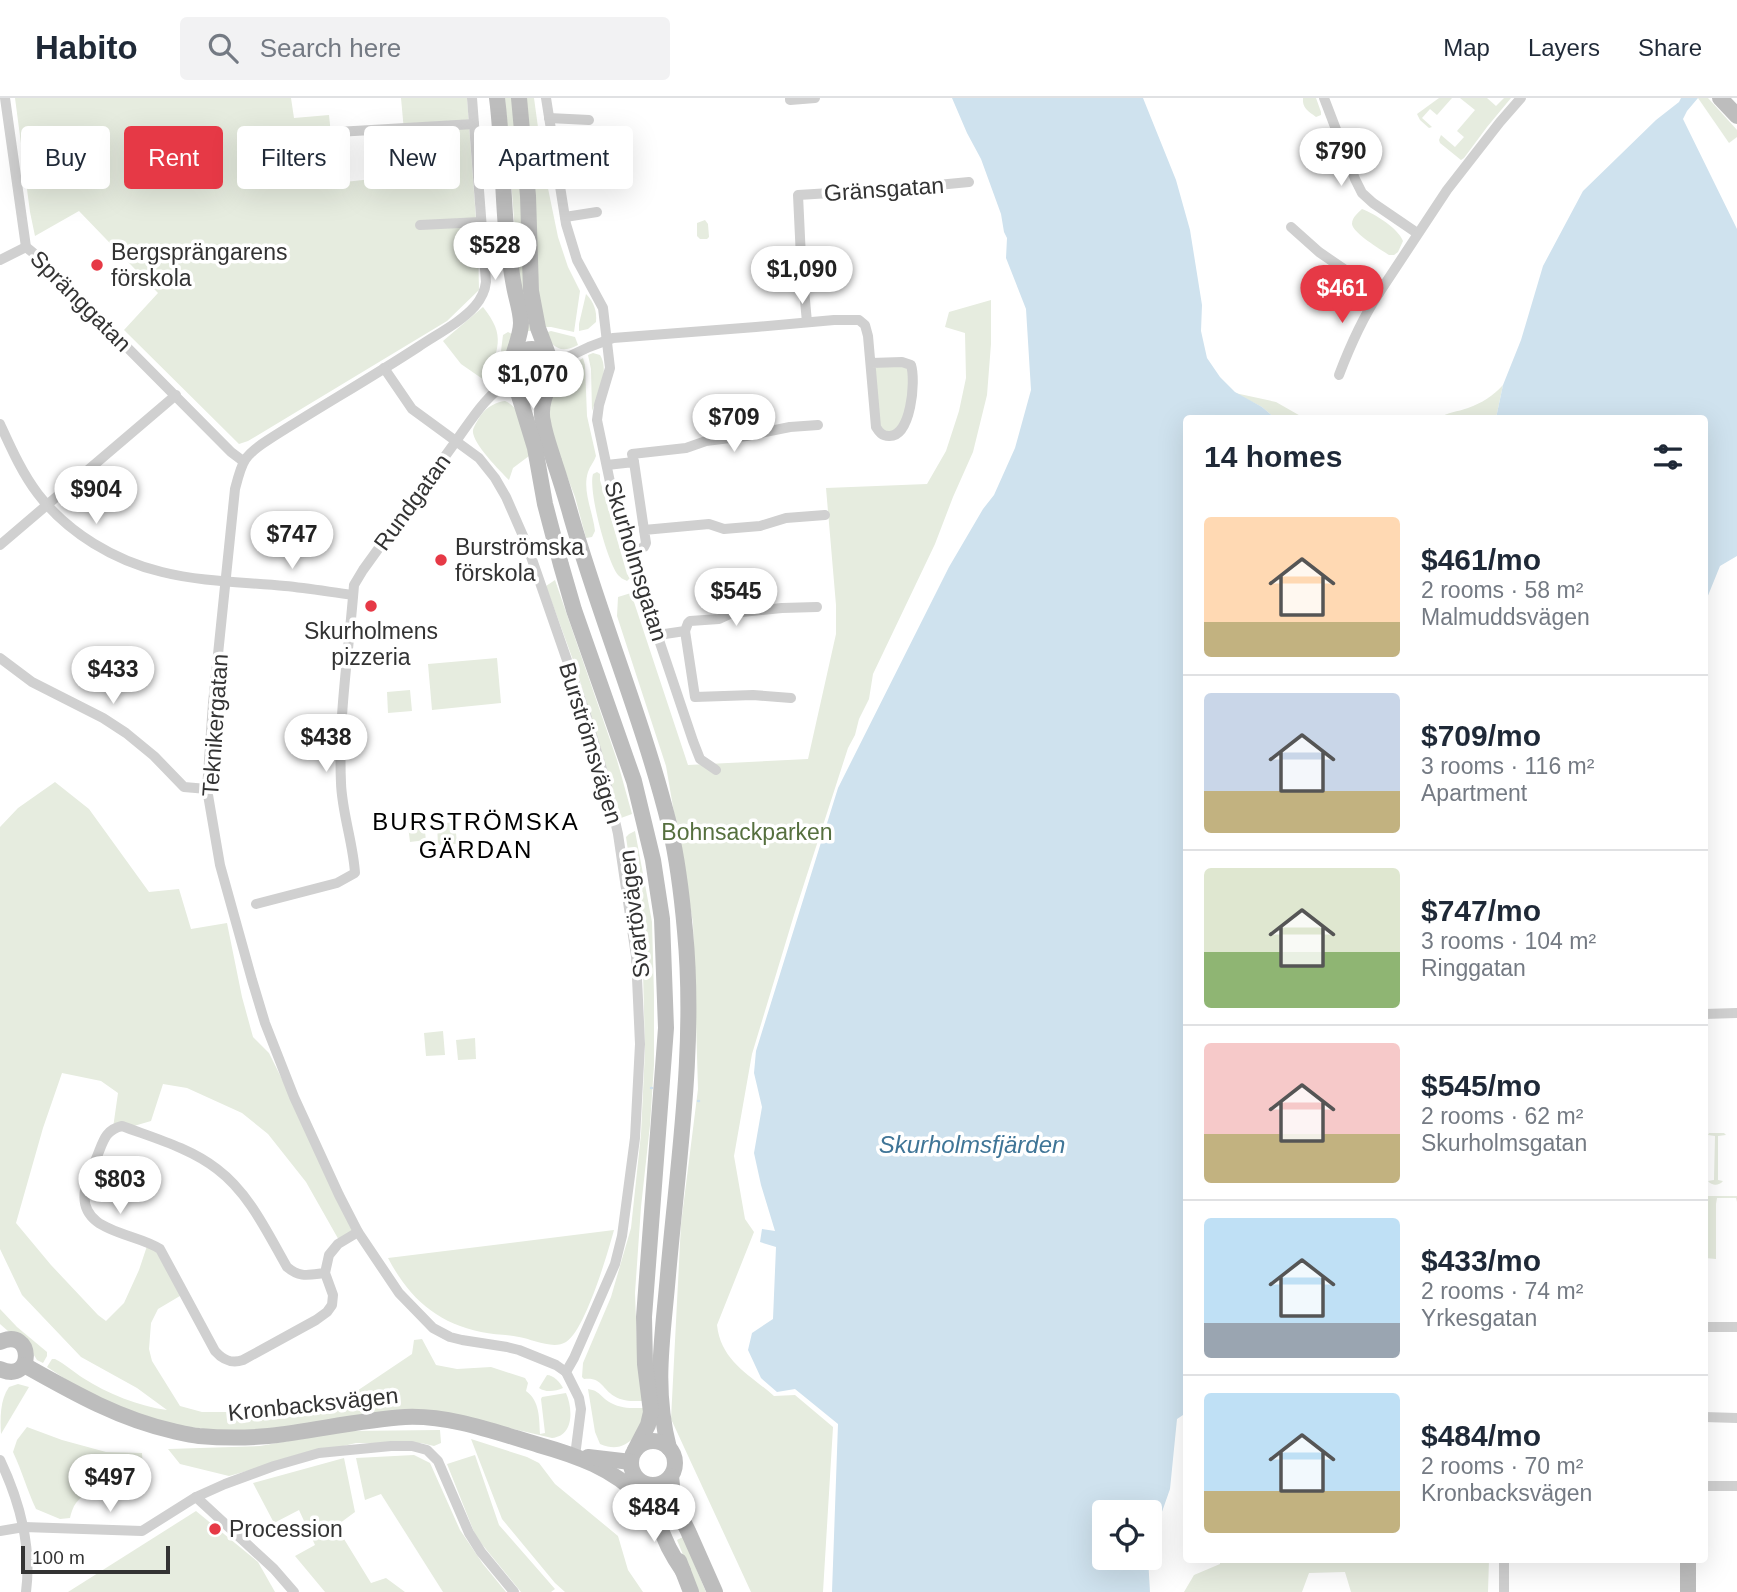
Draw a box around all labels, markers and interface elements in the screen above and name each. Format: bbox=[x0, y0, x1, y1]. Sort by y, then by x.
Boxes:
search box bbox=[180, 17, 670, 80]
text: Habito bbox=[35, 29, 138, 66]
icon: search bbox=[204, 29, 242, 67]
text: Search here bbox=[260, 33, 401, 63]
text: Map bbox=[1443, 34, 1490, 61]
text: Layers bbox=[1528, 34, 1600, 61]
text: Share bbox=[1638, 34, 1702, 61]
chip: Buy bbox=[21, 126, 110, 189]
chip: Rent bbox=[124, 126, 223, 189]
chip: Filters bbox=[237, 126, 350, 189]
chip: New bbox=[364, 126, 460, 189]
chip: Apartment bbox=[474, 126, 633, 189]
pin: $790 bbox=[1300, 129, 1382, 188]
text: $790 bbox=[1315, 138, 1367, 164]
street label: Gränsgatan bbox=[823, 172, 945, 206]
pin: $528 bbox=[454, 222, 536, 282]
text: $528 bbox=[469, 232, 521, 258]
place label: Bergsprängarens förskola bbox=[111, 239, 287, 291]
street label: Spränggatan bbox=[25, 245, 137, 357]
pin: $1,090 bbox=[745, 246, 859, 306]
text: $1,090 bbox=[767, 256, 837, 282]
marker: Bergsprängarens förskola bbox=[89, 257, 105, 273]
pin: $461 bbox=[1301, 266, 1383, 325]
text: $461 bbox=[1316, 275, 1368, 301]
pin: $1,070 bbox=[476, 352, 590, 411]
text: $1,070 bbox=[498, 361, 568, 387]
pin: $709 bbox=[693, 394, 775, 454]
text: $709 bbox=[708, 404, 760, 430]
icon: filters bbox=[1649, 438, 1687, 476]
text: 14 homes bbox=[1204, 440, 1342, 473]
street label: Rundgatan bbox=[368, 449, 456, 555]
pin: $904 bbox=[55, 466, 137, 526]
text: $904 bbox=[70, 476, 122, 502]
street label: Skurholmsgatan bbox=[599, 478, 673, 644]
pin: $747 bbox=[251, 512, 333, 571]
text: $747 bbox=[266, 521, 318, 547]
place label: Burströmska förskola bbox=[455, 534, 584, 586]
text: $461/mo bbox=[1421, 543, 1541, 576]
icon: home bbox=[1260, 545, 1344, 629]
marker: Burströmska förskola bbox=[433, 552, 449, 568]
pin: $545 bbox=[695, 568, 777, 628]
text: 2 rooms · 58 m² bbox=[1421, 577, 1583, 603]
text: $545 bbox=[710, 578, 762, 604]
marker: Skurholmens pizzeria bbox=[363, 598, 379, 614]
text: Malmuddsvägen bbox=[1421, 604, 1590, 630]
place label: Skurholmens pizzeria bbox=[304, 618, 438, 670]
pin: $433 bbox=[72, 646, 154, 706]
street label: Teknikergatan bbox=[197, 653, 233, 797]
text: $433 bbox=[87, 656, 139, 682]
street label: Burströmsvägen bbox=[554, 659, 628, 827]
pin: $438 bbox=[285, 714, 367, 774]
text: $709/mo bbox=[1421, 719, 1541, 752]
icon: home bbox=[1260, 721, 1344, 805]
text: $438 bbox=[300, 724, 352, 750]
text: 3 rooms · 116 m² bbox=[1421, 753, 1594, 779]
text: Apartment bbox=[1421, 780, 1527, 806]
district label: BURSTRÖMSKA GÄRDAN bbox=[372, 808, 580, 863]
park label: Bohnsackparken bbox=[661, 819, 833, 845]
street label: Svartövägen bbox=[613, 848, 655, 980]
text: $747/mo bbox=[1421, 894, 1541, 927]
icon: home bbox=[1260, 896, 1344, 980]
text: 3 rooms · 104 m² bbox=[1421, 928, 1596, 954]
text: Ringgatan bbox=[1421, 955, 1526, 981]
text: $545/mo bbox=[1421, 1069, 1541, 1102]
icon: home bbox=[1260, 1071, 1344, 1155]
text: 2 rooms · 62 m² bbox=[1421, 1103, 1583, 1129]
text: Skurholmsgatan bbox=[1421, 1130, 1587, 1156]
water label: Skurholmsfjärden bbox=[879, 1131, 1065, 1158]
pin: $803 bbox=[79, 1156, 161, 1216]
text: $803 bbox=[94, 1166, 146, 1192]
text: $433/mo bbox=[1421, 1244, 1541, 1277]
icon: home bbox=[1260, 1246, 1344, 1330]
text: 2 rooms · 74 m² bbox=[1421, 1278, 1583, 1304]
text: Yrkesgatan bbox=[1421, 1305, 1537, 1331]
street label: Kronbacksvägen bbox=[226, 1382, 400, 1426]
text: $484/mo bbox=[1421, 1419, 1541, 1452]
icon: home bbox=[1260, 1421, 1344, 1505]
text: 2 rooms · 70 m² bbox=[1421, 1453, 1583, 1479]
pin: $497 bbox=[69, 1454, 151, 1514]
text: $497 bbox=[84, 1464, 136, 1490]
text: Kronbacksvägen bbox=[1421, 1480, 1592, 1506]
pin: $484 bbox=[613, 1484, 695, 1544]
text: $484 bbox=[628, 1494, 680, 1520]
map controls bbox=[1092, 1500, 1162, 1570]
button: locate bbox=[1092, 1500, 1162, 1570]
place label: Procession bbox=[229, 1516, 343, 1542]
marker: Procession bbox=[207, 1521, 223, 1537]
scale bar bbox=[21, 1543, 170, 1575]
text: 100 m bbox=[32, 1547, 85, 1568]

